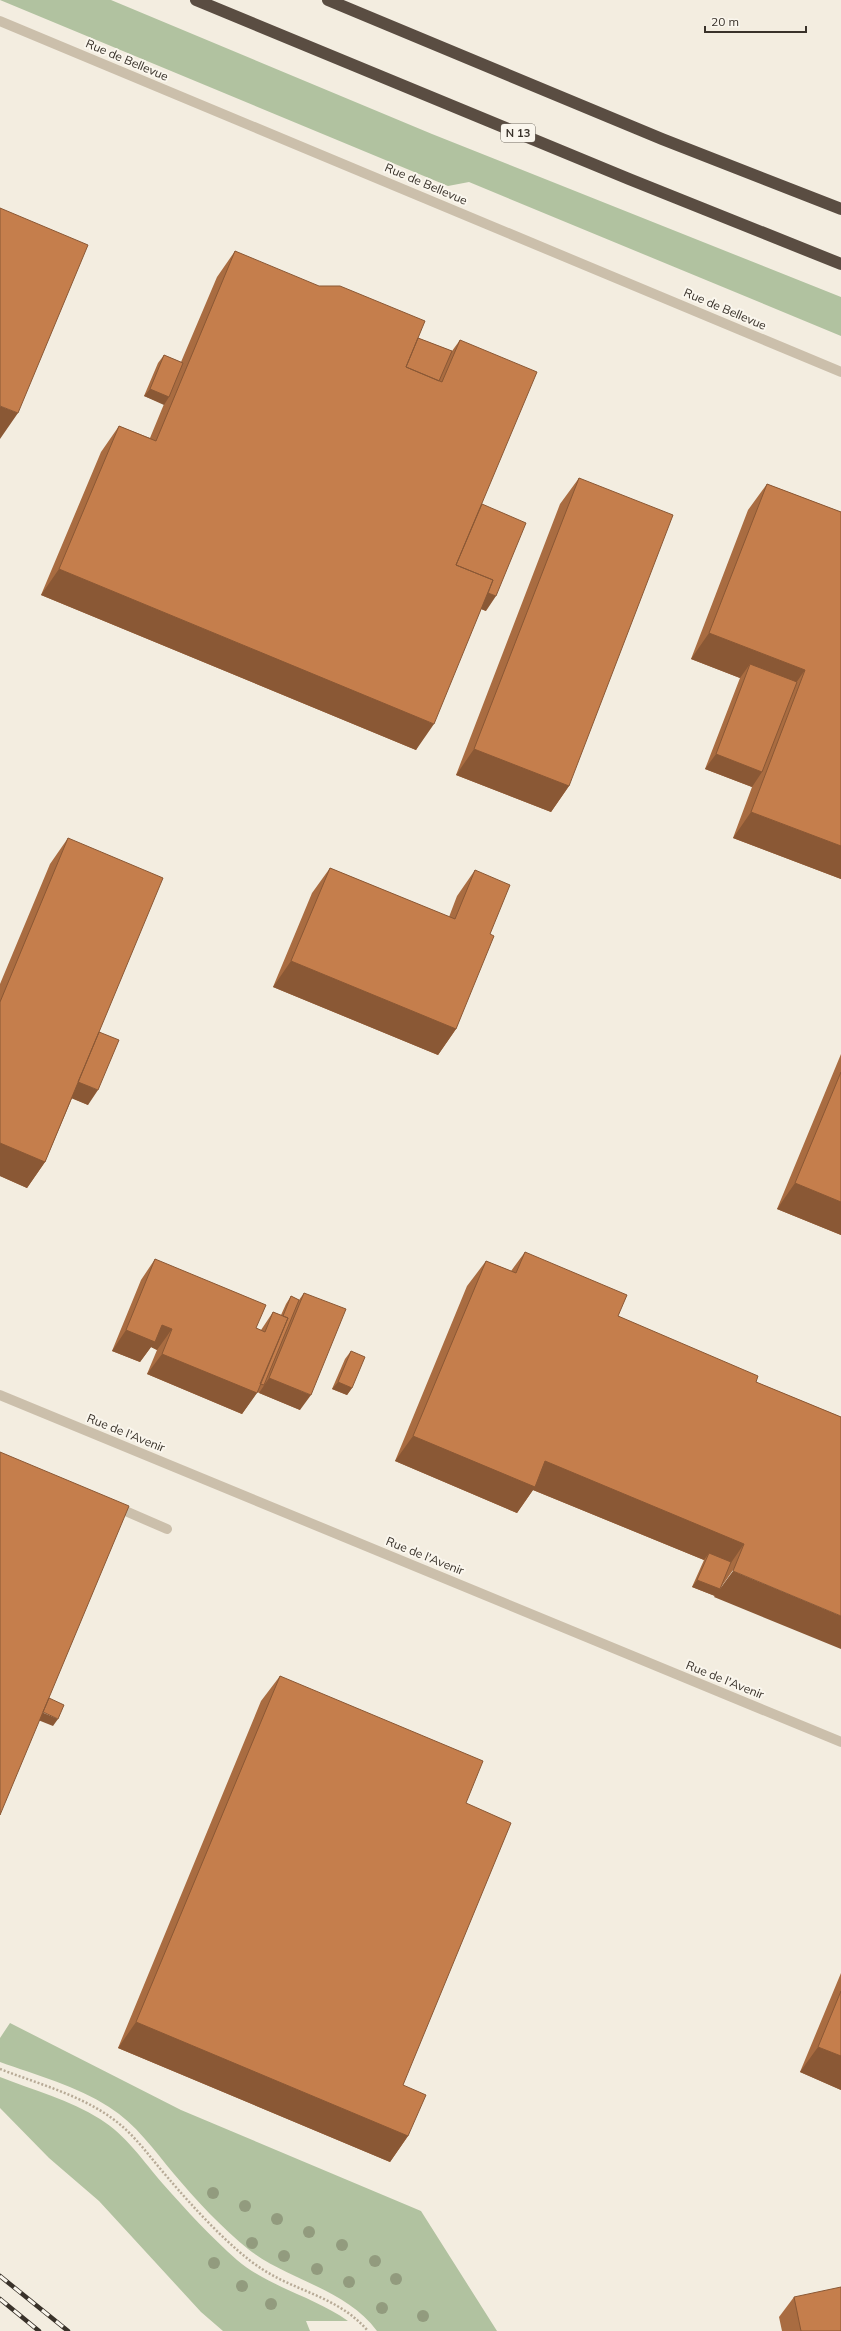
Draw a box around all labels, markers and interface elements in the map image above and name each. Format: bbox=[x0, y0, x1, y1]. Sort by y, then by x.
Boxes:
scale bar bbox=[705, 8, 806, 34]
text: 20 m bbox=[711, 14, 739, 29]
street label: Rue de Bellevue bbox=[84, 35, 171, 84]
road number: N 13 bbox=[501, 124, 535, 142]
street label: Rue de Bellevue bbox=[383, 159, 470, 208]
street label: Rue de Bellevue bbox=[682, 284, 769, 333]
street label: Rue de l'Avenir bbox=[85, 1410, 168, 1455]
street label: Rue de l'Avenir bbox=[384, 1533, 467, 1578]
street label: Rue de l'Avenir bbox=[684, 1657, 767, 1702]

